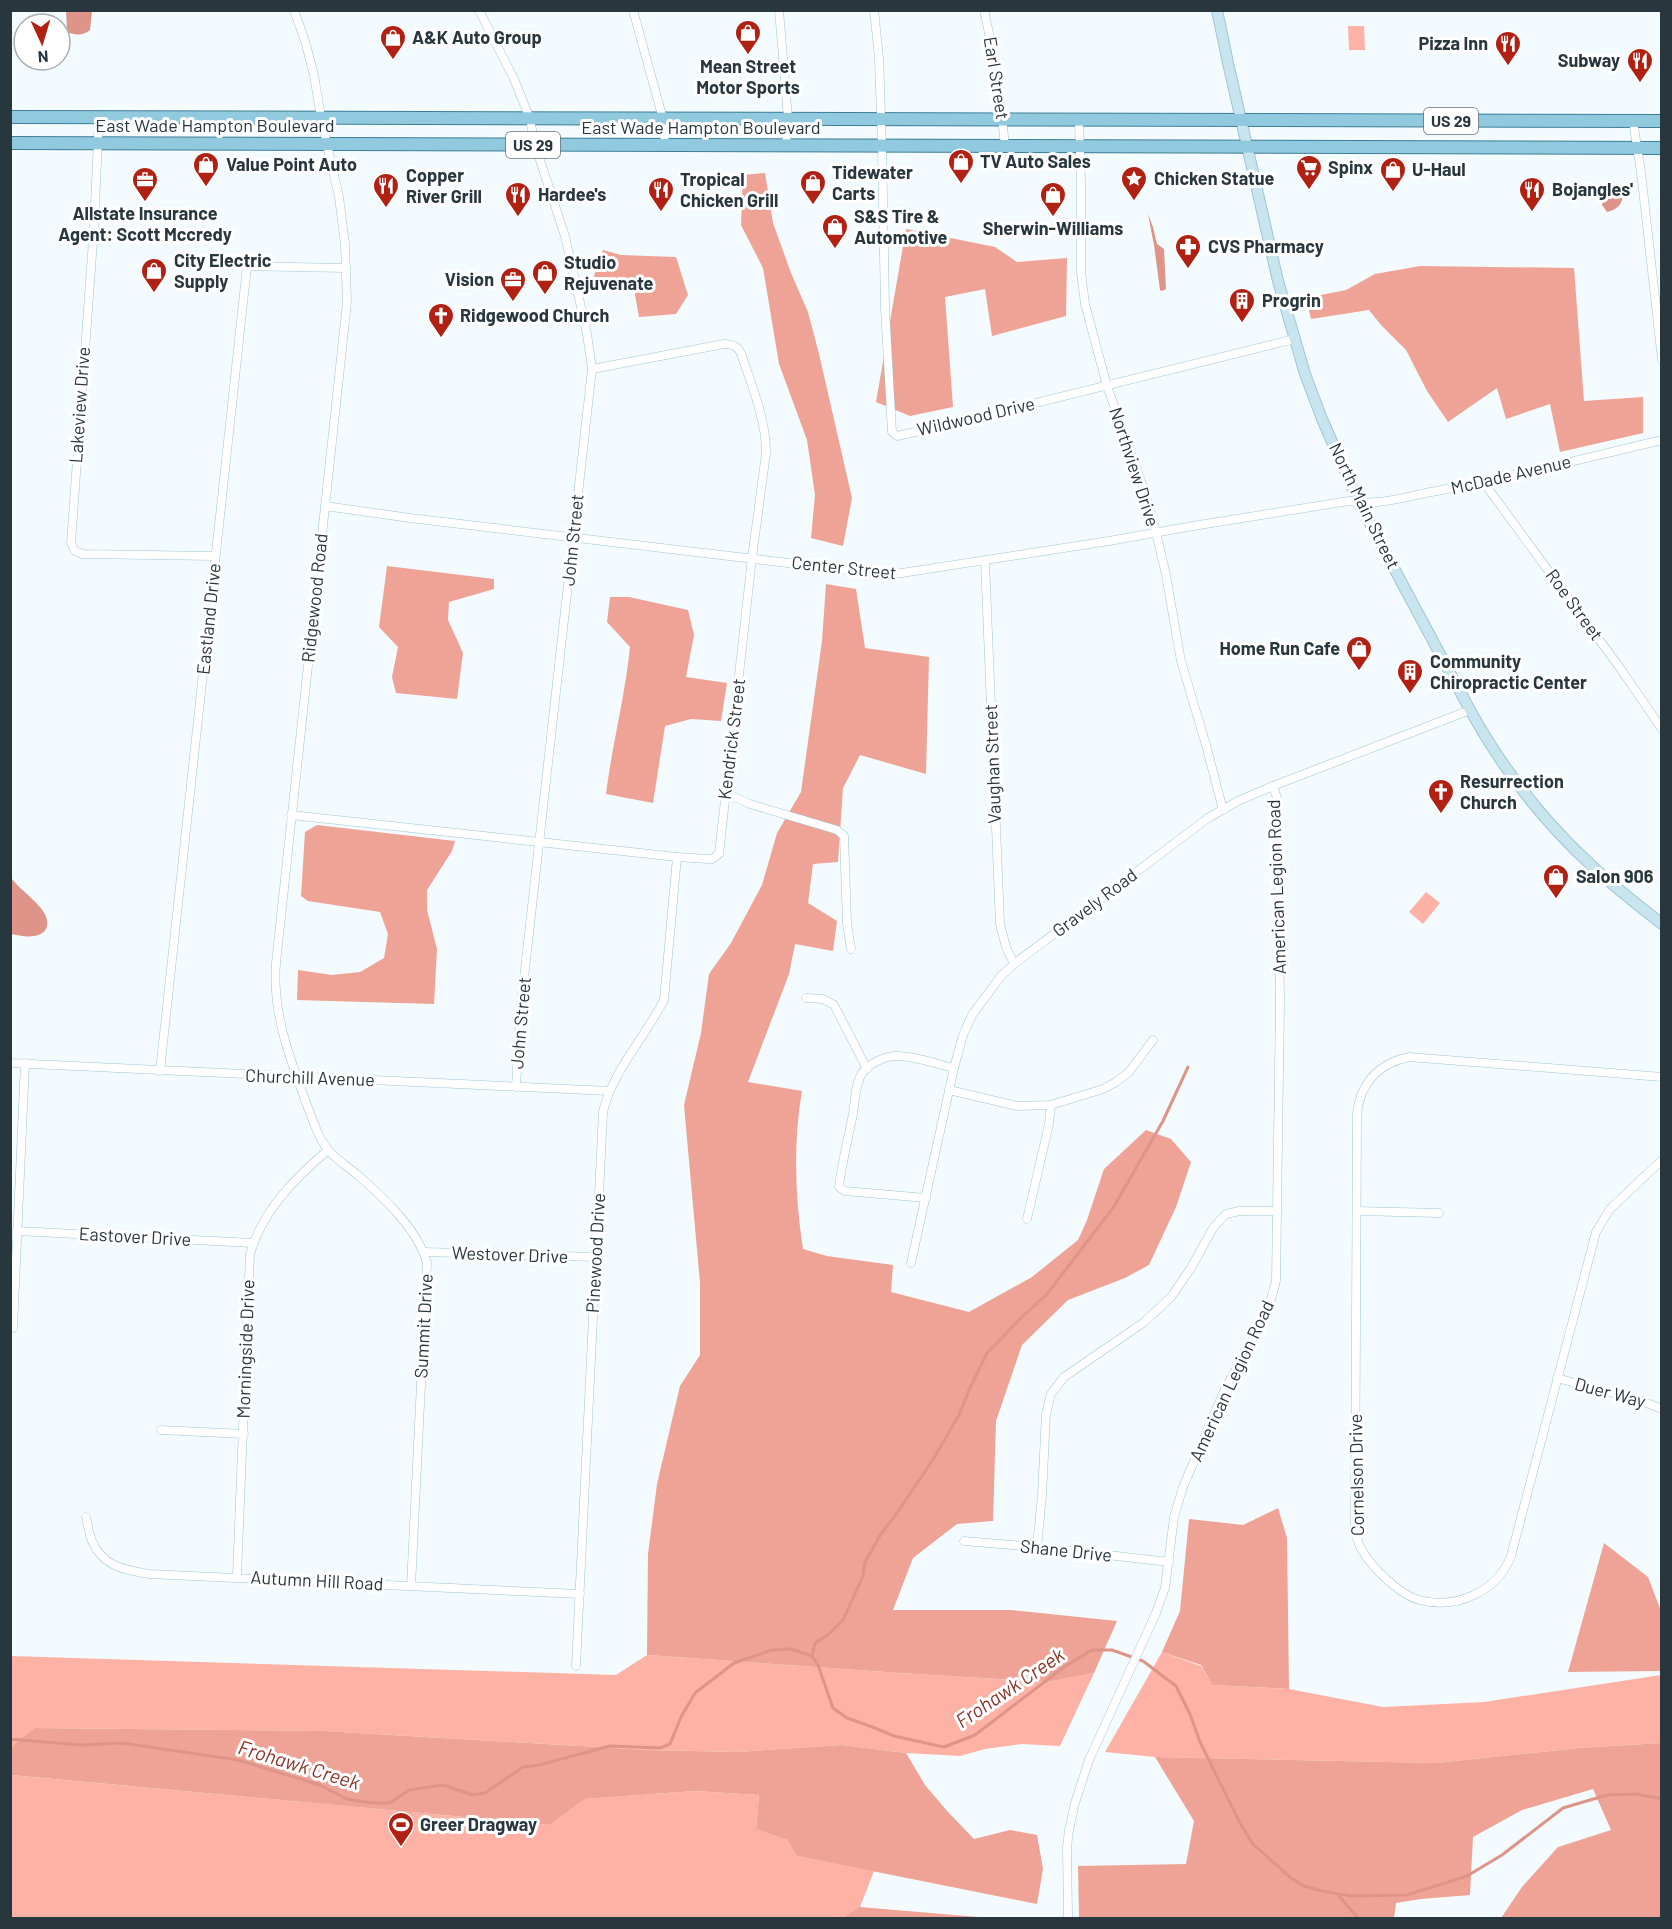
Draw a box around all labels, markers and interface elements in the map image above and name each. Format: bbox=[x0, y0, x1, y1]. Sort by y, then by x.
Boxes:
north arrow bbox=[12, 12, 72, 72]
shop icon: Mean Street Motor Sports bbox=[733, 18, 763, 56]
shop icon: A&K Auto Group bbox=[378, 23, 408, 61]
place label: A&K Auto Group bbox=[412, 26, 542, 48]
restaurant icon: Pizza Inn bbox=[1493, 29, 1523, 67]
place label: Pizza Inn bbox=[1419, 32, 1488, 54]
street label: Earl Street bbox=[980, 35, 1014, 121]
restaurant icon: Subway bbox=[1625, 46, 1655, 84]
text: N bbox=[37, 48, 49, 67]
place label: Subway bbox=[1558, 49, 1620, 71]
place label: Mean Street Motor Sports bbox=[696, 55, 800, 98]
road number: US 29 bbox=[1424, 108, 1478, 134]
street label: East Wade Hampton Boulevard bbox=[95, 114, 335, 136]
street label: East Wade Hampton Boulevard bbox=[581, 116, 821, 138]
road number: US 29 bbox=[506, 132, 560, 158]
shop icon: TV Auto Sales bbox=[946, 147, 976, 185]
shop icon: Value Point Auto bbox=[191, 150, 221, 188]
place label: TV Auto Sales bbox=[980, 150, 1091, 172]
place label: Value Point Auto bbox=[226, 153, 357, 175]
supermarket icon: Spinx bbox=[1294, 153, 1324, 191]
shop icon: U-Haul bbox=[1378, 155, 1408, 193]
place label: Spinx bbox=[1328, 156, 1373, 178]
place label: U-Haul bbox=[1412, 158, 1466, 180]
place label: Tidewater Carts bbox=[832, 161, 913, 204]
place label: Copper River Grill bbox=[406, 164, 482, 207]
place icon: Chicken Statue bbox=[1119, 164, 1149, 202]
office icon: Allstate Insurance Agent: Scott Mccredy bbox=[130, 165, 160, 203]
place label: Chicken Statue bbox=[1154, 167, 1275, 189]
place label: Tropical Chicken Grill bbox=[680, 168, 778, 211]
shop icon: Tidewater Carts bbox=[798, 168, 828, 206]
restaurant icon: Copper River Grill bbox=[371, 171, 401, 209]
restaurant icon: Tropical Chicken Grill bbox=[646, 175, 676, 213]
restaurant icon: Bojangles' bbox=[1517, 175, 1547, 213]
place label: Bojangles' bbox=[1552, 178, 1633, 200]
restaurant icon: Hardee's bbox=[503, 180, 533, 218]
shop icon: Sherwin-Williams bbox=[1038, 180, 1068, 218]
place label: Hardee's bbox=[538, 183, 606, 205]
place label: Allstate Insurance Agent: Scott Mccredy bbox=[58, 202, 232, 245]
place label: S&S Tire & Automotive bbox=[854, 205, 948, 248]
shop icon: S&S Tire & Automotive bbox=[820, 212, 850, 250]
place label: Sherwin-Williams bbox=[983, 217, 1123, 239]
pharmacy icon: CVS Pharmacy bbox=[1173, 232, 1203, 270]
place label: CVS Pharmacy bbox=[1208, 235, 1324, 257]
place label: City Electric Supply bbox=[174, 249, 272, 292]
place label: Studio Rejuvenate bbox=[564, 251, 654, 294]
shop icon: City Electric Supply bbox=[139, 256, 169, 294]
shop icon: Studio Rejuvenate bbox=[530, 258, 560, 296]
office icon: Vision bbox=[498, 265, 528, 303]
place label: Vision bbox=[445, 268, 494, 290]
building icon: Progrin bbox=[1227, 286, 1257, 324]
place label: Progrin bbox=[1262, 289, 1321, 311]
church icon: Ridgewood Church bbox=[426, 301, 456, 339]
place label: Ridgewood Church bbox=[460, 304, 609, 326]
street label: Lakeview Drive bbox=[64, 346, 94, 464]
street label: Wildwood Drive bbox=[915, 392, 1037, 440]
street label: Northview Drive bbox=[1105, 404, 1165, 529]
street label: North Main Street bbox=[1325, 439, 1405, 572]
street label: McDade Avenue bbox=[1449, 450, 1573, 499]
street label: John Street bbox=[556, 493, 588, 587]
street label: Ridgewood Road bbox=[296, 532, 332, 664]
street label: Center Street bbox=[791, 551, 898, 583]
street label: Eastland Drive bbox=[191, 562, 225, 676]
street label: Roe Street bbox=[1541, 564, 1608, 644]
shop icon: Home Run Cafe bbox=[1344, 634, 1374, 672]
place label: Home Run Cafe bbox=[1220, 637, 1340, 659]
place label: Community Chiropractic Center bbox=[1430, 650, 1587, 693]
building icon: Community Chiropractic Center bbox=[1395, 657, 1425, 695]
street label: Kendrick Street bbox=[713, 677, 749, 801]
street label: Vaughan Street bbox=[979, 704, 1005, 824]
place label: Resurrection Church bbox=[1460, 770, 1564, 813]
church icon: Resurrection Church bbox=[1426, 777, 1456, 815]
street label: American Legion Road bbox=[1262, 799, 1290, 975]
shop icon: Salon 906 bbox=[1541, 862, 1571, 900]
street label: Gravely Road bbox=[1048, 863, 1141, 941]
place label: Salon 906 bbox=[1576, 865, 1654, 887]
street label: John Street bbox=[505, 976, 535, 1070]
street label: Churchill Avenue bbox=[245, 1064, 375, 1090]
street label: Pinewood Drive bbox=[581, 1192, 609, 1313]
street label: Eastover Drive bbox=[78, 1222, 192, 1250]
street label: Westover Drive bbox=[451, 1241, 569, 1267]
street label: Summit Drive bbox=[409, 1273, 437, 1379]
street label: Morningside Drive bbox=[232, 1279, 258, 1419]
street label: American Legion Road bbox=[1184, 1297, 1278, 1465]
street label: Duer Way bbox=[1572, 1372, 1648, 1412]
street label: Cornelson Drive bbox=[1344, 1414, 1368, 1536]
street label: Shane Drive bbox=[1019, 1534, 1113, 1566]
street label: Autumn Hill Road bbox=[250, 1566, 384, 1594]
water label: Frohawk Creek bbox=[950, 1642, 1069, 1732]
water label: Frohawk Creek bbox=[235, 1734, 363, 1794]
sports icon: Greer Dragway bbox=[386, 1810, 416, 1848]
place label: Greer Dragway bbox=[420, 1813, 537, 1835]

